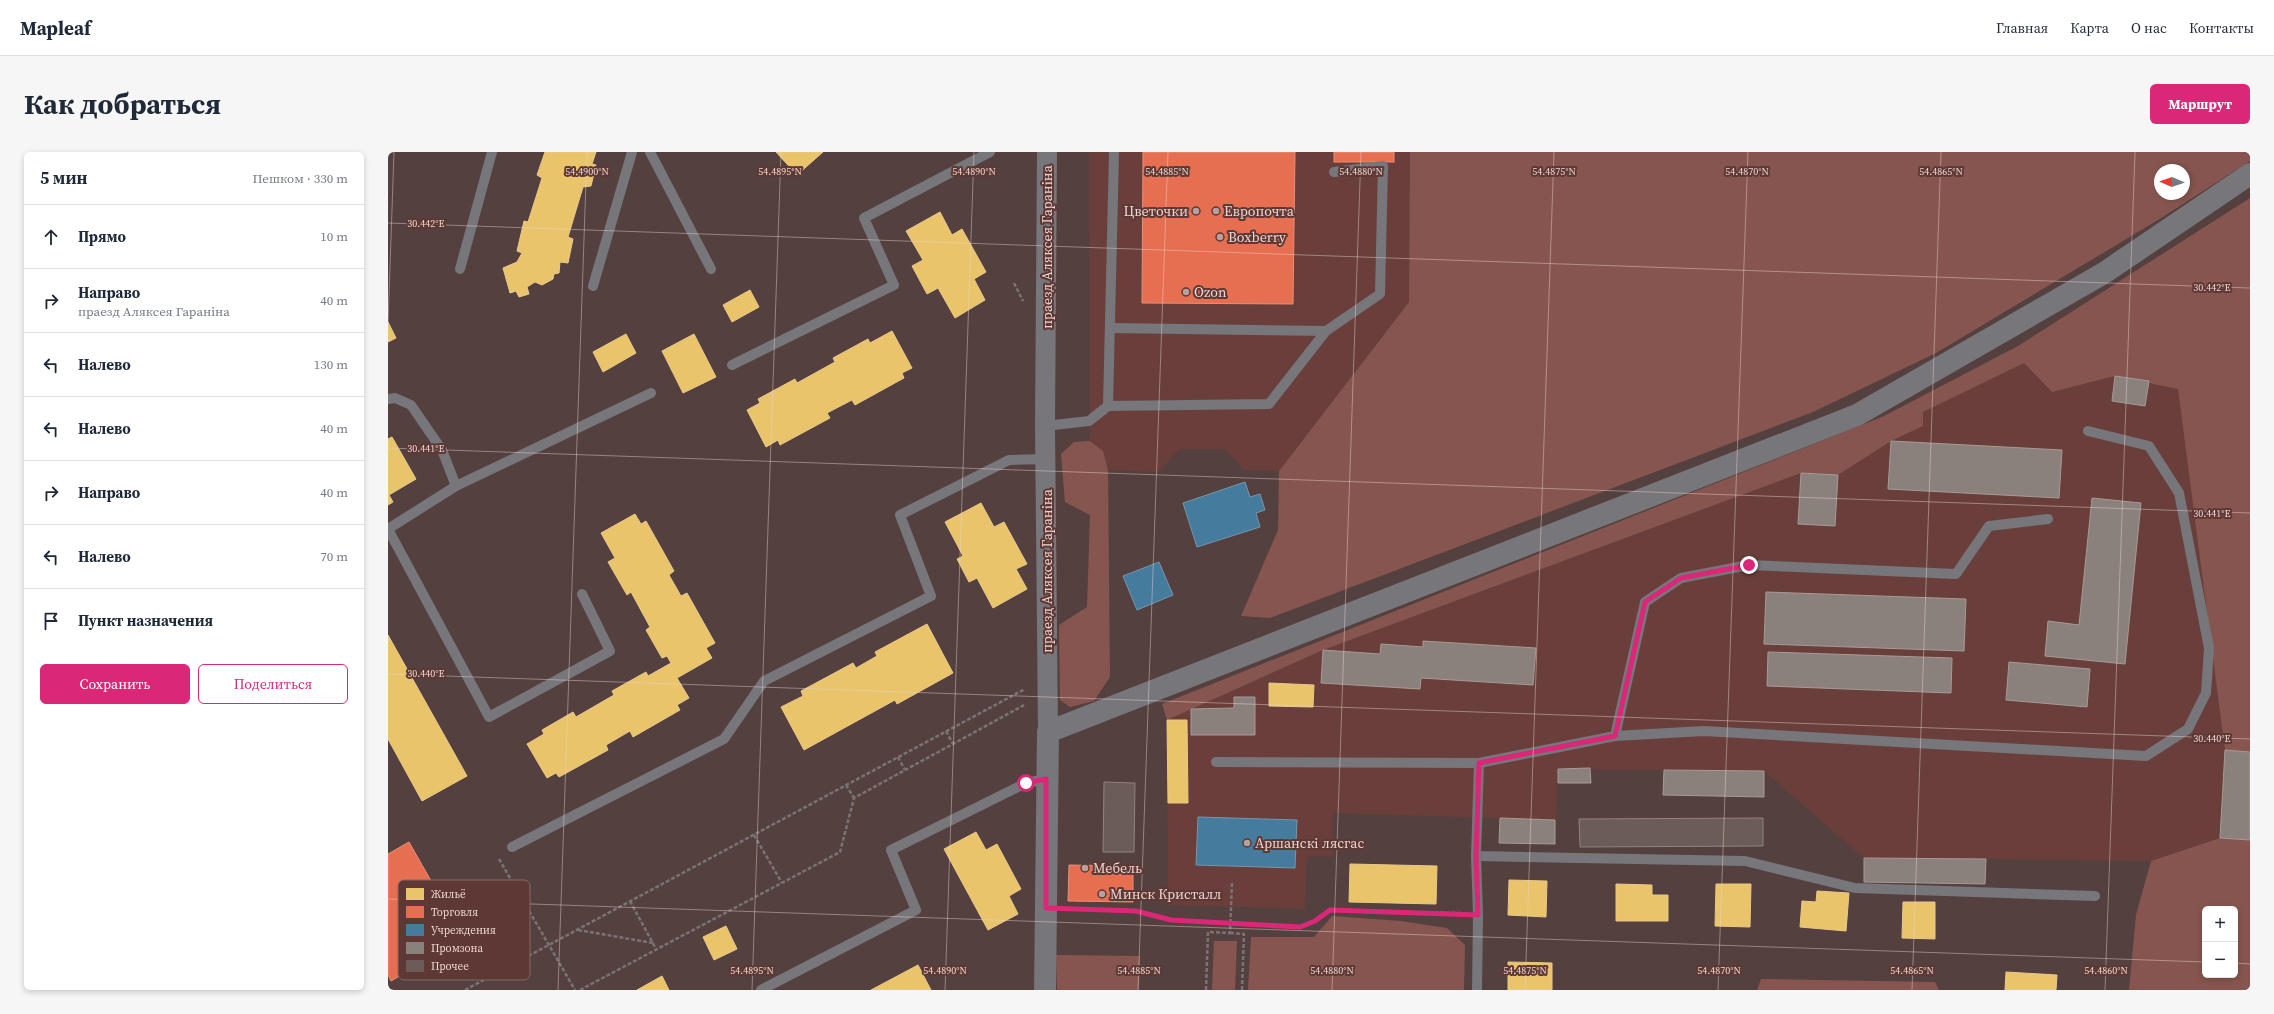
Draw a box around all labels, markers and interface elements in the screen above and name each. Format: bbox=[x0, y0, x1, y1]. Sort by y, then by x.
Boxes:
text: Mapleaf bbox=[20, 15, 91, 41]
text: Главная bbox=[1996, 18, 2048, 38]
text: Карта bbox=[2070, 18, 2109, 38]
text: О нас bbox=[2131, 18, 2167, 38]
text: Контакты bbox=[2189, 18, 2254, 38]
button: Маршрут bbox=[2150, 84, 2250, 124]
text: Как добраться bbox=[24, 85, 221, 123]
street label: праезд Аляксея Гараніна bbox=[1037, 164, 1057, 329]
north arrow bbox=[2154, 164, 2190, 200]
text: 54.4900°N bbox=[565, 165, 609, 178]
text: 54.4895°N bbox=[758, 165, 802, 178]
text: 54.4890°N bbox=[952, 165, 996, 178]
text: 54.4885°N bbox=[1145, 165, 1189, 178]
text: 54.4880°N bbox=[1339, 165, 1383, 178]
text: 54.4875°N bbox=[1532, 165, 1576, 178]
text: 54.4870°N bbox=[1725, 165, 1769, 178]
text: 54.4865°N bbox=[1919, 165, 1963, 178]
text: 5 мин bbox=[40, 166, 88, 190]
text: Пешком · 330 m bbox=[253, 170, 348, 187]
place label: Цветочки bbox=[1123, 201, 1188, 221]
place label: Европочта bbox=[1224, 201, 1295, 221]
marker: Цветочки bbox=[1191, 206, 1201, 216]
marker: Европочта bbox=[1211, 206, 1221, 216]
text: 30.442°E bbox=[407, 217, 445, 230]
icon: ahead bbox=[40, 226, 62, 248]
text: Прямо bbox=[78, 226, 126, 247]
place label: Boxberry bbox=[1228, 227, 1287, 247]
text: 10 m bbox=[320, 228, 348, 245]
marker: Boxberry bbox=[1215, 232, 1225, 242]
text: 30.442°E bbox=[2193, 281, 2231, 294]
text: Направо bbox=[78, 282, 140, 303]
place label: Ozon bbox=[1194, 282, 1227, 302]
marker: Ozon bbox=[1181, 287, 1191, 297]
icon: right bbox=[40, 290, 62, 312]
text: 40 m bbox=[320, 292, 348, 309]
text: праезд Аляксея Гараніна bbox=[78, 303, 230, 320]
icon: left bbox=[40, 354, 62, 376]
text: Налево bbox=[78, 354, 131, 375]
text: 130 m bbox=[314, 356, 348, 373]
icon: left bbox=[40, 418, 62, 440]
text: Налево bbox=[78, 418, 131, 439]
text: 40 m bbox=[320, 420, 348, 437]
text: 30.441°E bbox=[407, 442, 445, 455]
icon: right bbox=[40, 482, 62, 504]
text: Направо bbox=[78, 482, 140, 503]
text: 40 m bbox=[320, 484, 348, 501]
street label: праезд Аляксея Гараніна bbox=[1037, 488, 1057, 653]
text: 30.441°E bbox=[2193, 507, 2231, 520]
icon: left bbox=[40, 546, 62, 568]
text: Налево bbox=[78, 546, 131, 567]
text: 70 m bbox=[320, 548, 348, 565]
route end bbox=[1740, 556, 1758, 574]
icon: arrive bbox=[40, 610, 62, 632]
text: Пункт назначения bbox=[78, 610, 213, 631]
button: Сохранить bbox=[40, 664, 190, 704]
button: Поделиться bbox=[198, 664, 348, 704]
text: 30.440°E bbox=[407, 667, 445, 680]
text: 30.440°E bbox=[2193, 732, 2231, 745]
route start bbox=[1017, 774, 1035, 792]
place label: Аршанскі лясгас bbox=[1255, 833, 1364, 853]
marker: Аршанскі лясгас bbox=[1242, 838, 1252, 848]
place label: Мебель bbox=[1093, 858, 1142, 878]
marker: Мебель bbox=[1080, 863, 1090, 873]
legend bbox=[398, 880, 530, 980]
place label: Минск Кристалл bbox=[1110, 884, 1221, 904]
text: Жильё bbox=[431, 887, 466, 902]
marker: Минск Кристалл bbox=[1097, 889, 1107, 899]
text: Торговля bbox=[431, 905, 478, 920]
map controls bbox=[2202, 906, 2238, 978]
button: + bbox=[2202, 906, 2238, 942]
text: Учреждения bbox=[431, 923, 496, 938]
text: Промзона bbox=[431, 941, 484, 956]
button: − bbox=[2202, 942, 2238, 978]
text: Прочее bbox=[431, 959, 469, 974]
text: 54.4895°N bbox=[730, 964, 774, 977]
text: 54.4890°N bbox=[923, 964, 967, 977]
text: 54.4885°N bbox=[1117, 964, 1161, 977]
text: 54.4880°N bbox=[1310, 964, 1354, 977]
text: 54.4875°N bbox=[1503, 964, 1547, 977]
text: 54.4870°N bbox=[1697, 964, 1741, 977]
text: 54.4865°N bbox=[1890, 964, 1934, 977]
text: 54.4860°N bbox=[2084, 964, 2128, 977]

